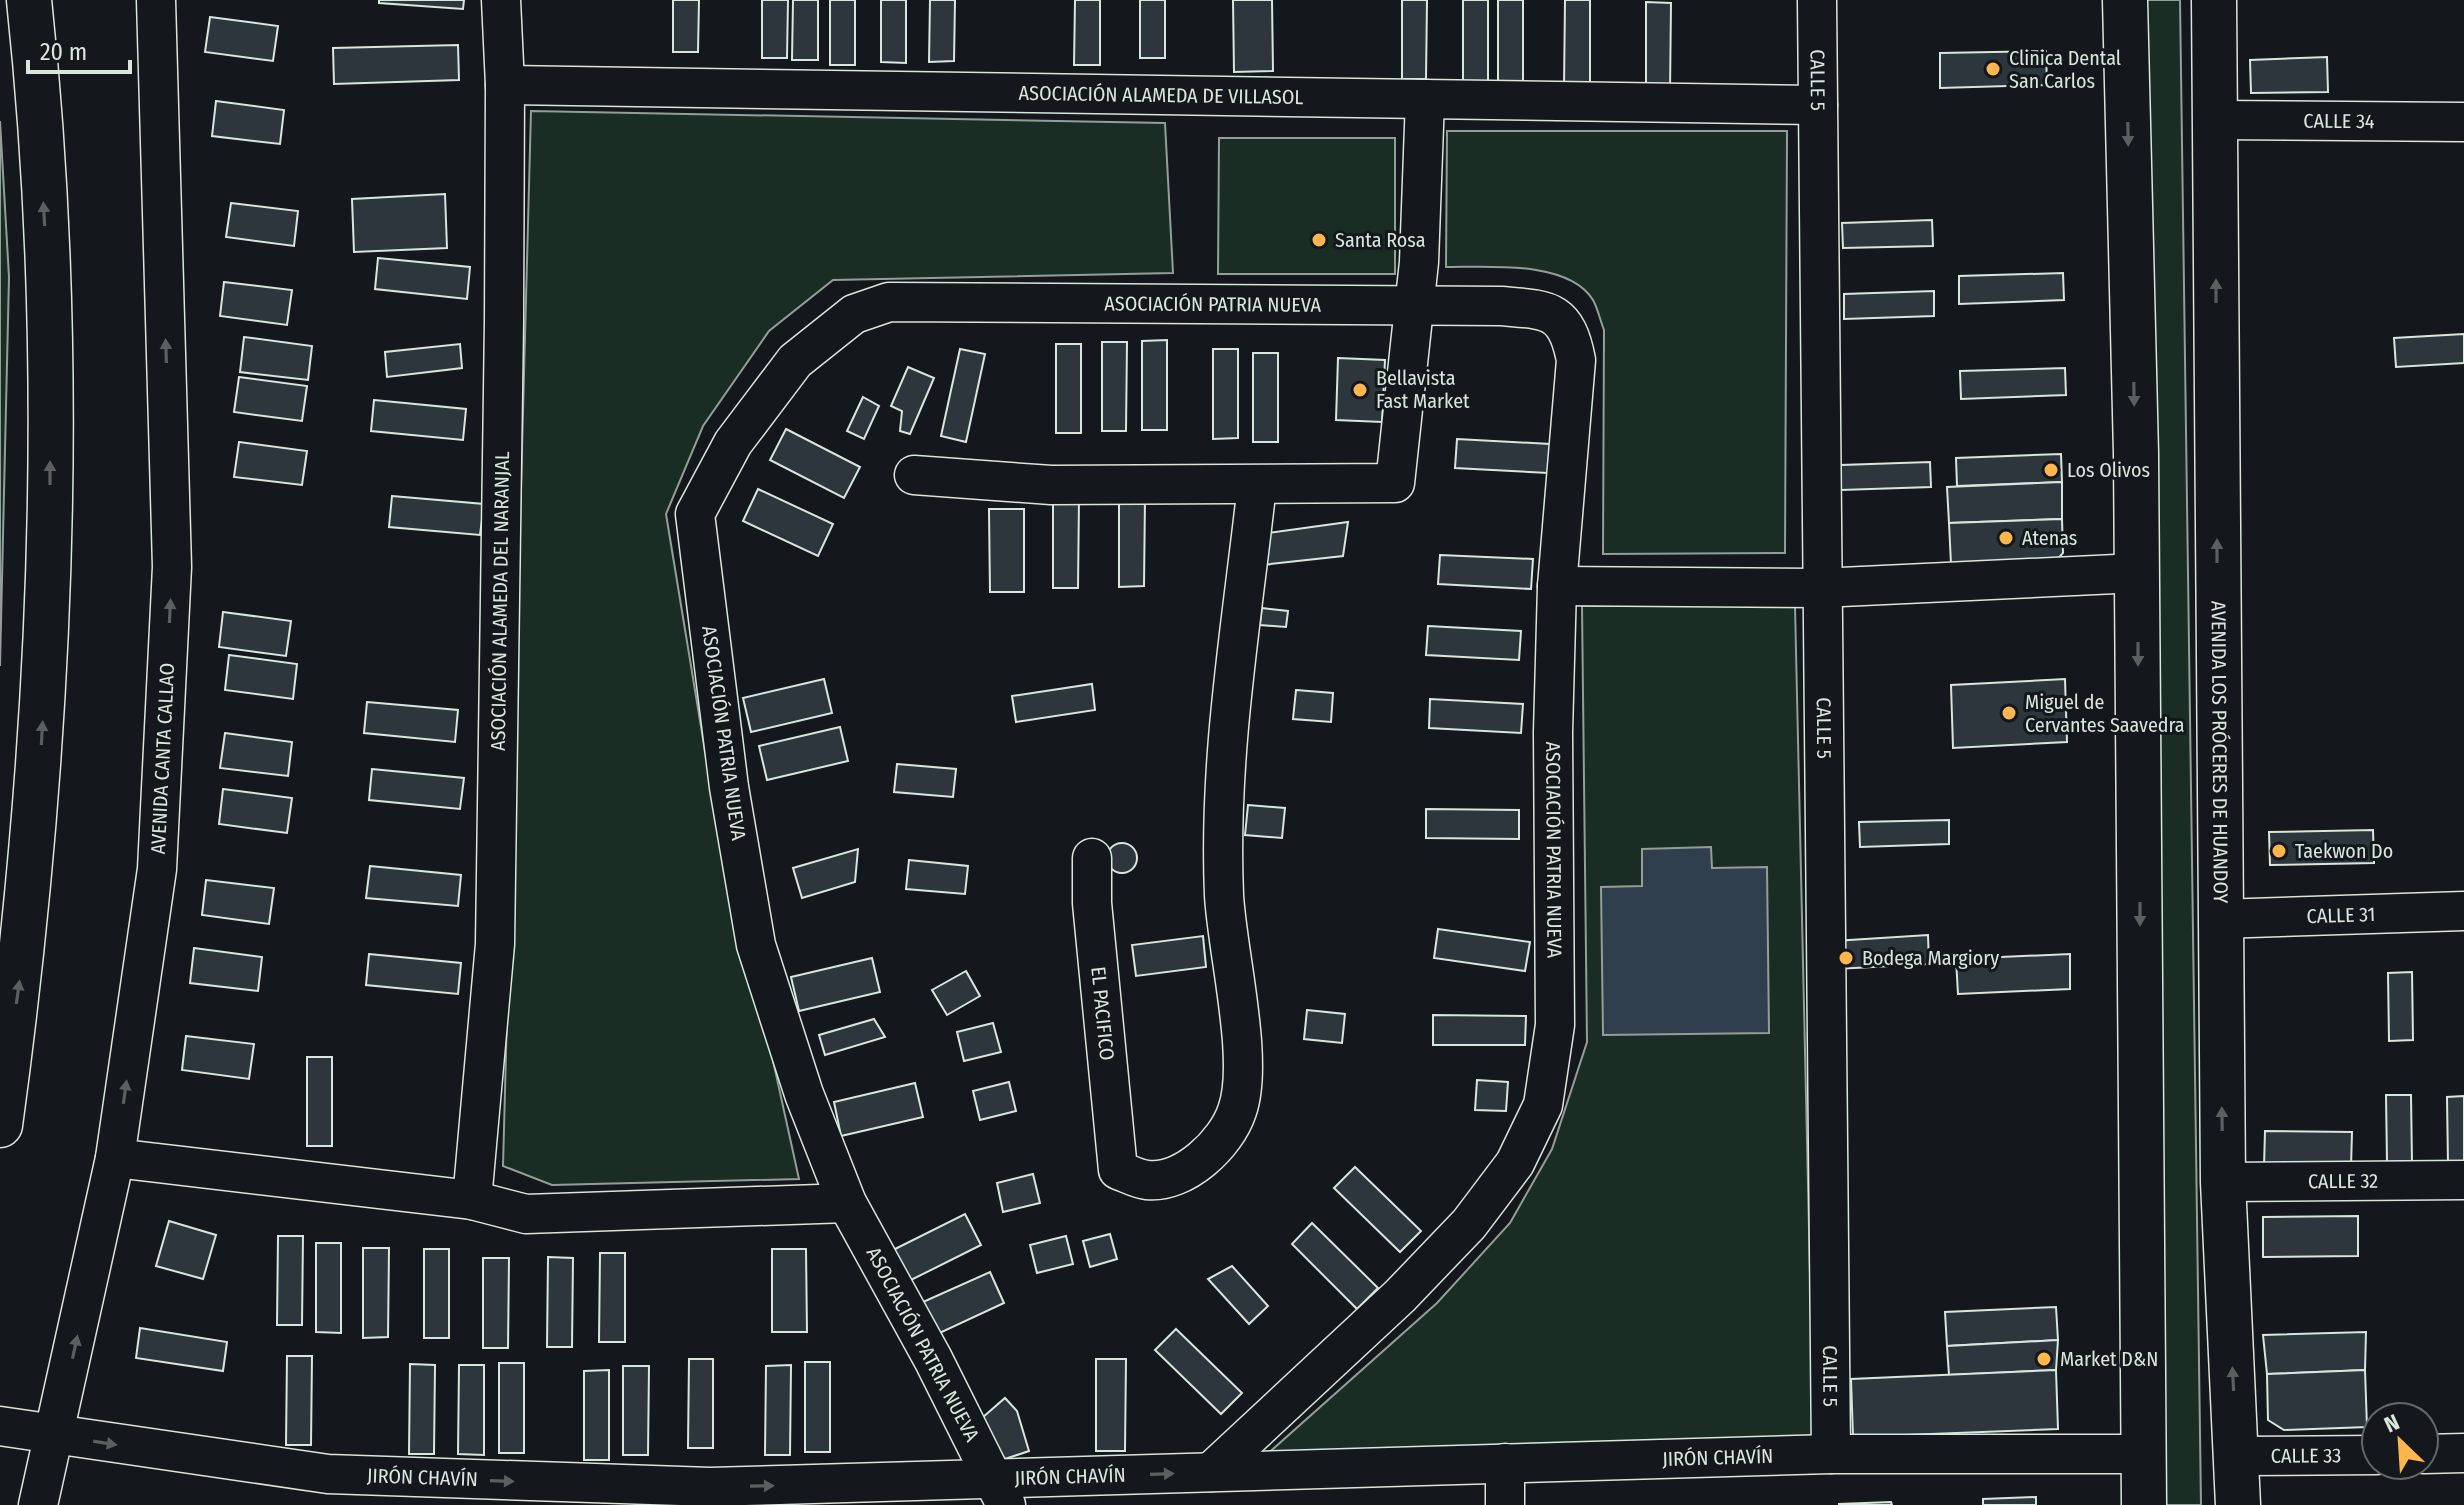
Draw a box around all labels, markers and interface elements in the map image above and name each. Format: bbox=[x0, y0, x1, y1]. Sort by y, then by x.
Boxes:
scale bar bbox=[28, 24, 130, 74]
text: 20 m bbox=[40, 38, 87, 66]
place label: Clinica Dental San Carlos bbox=[2009, 46, 2121, 93]
street label: CALLE 5 bbox=[1805, 49, 1830, 111]
marker: Clinica Dental San Carlos bbox=[1984, 60, 2002, 78]
street label: ASOCIACIÓN ALAMEDA DE VILLASOL bbox=[1018, 81, 1304, 109]
street label: CALLE 34 bbox=[2303, 109, 2375, 133]
one-way arrow bbox=[2122, 122, 2134, 147]
one-way arrow bbox=[38, 201, 51, 226]
place label: Santa Rosa bbox=[1335, 228, 1425, 252]
marker: Santa Rosa bbox=[1310, 231, 1328, 249]
one-way arrow bbox=[2210, 278, 2222, 303]
street label: ASOCIACIÓN PATRIA NUEVA bbox=[1104, 291, 1322, 317]
one-way arrow bbox=[160, 338, 173, 363]
place label: Bellavista Fast Market bbox=[1376, 366, 1470, 413]
marker: Bellavista Fast Market bbox=[1351, 381, 1369, 399]
one-way arrow bbox=[2128, 382, 2141, 407]
street label: ASOCIACIÓN ALAMEDA DEL NARANJAL bbox=[486, 451, 514, 751]
place label: Los Olivos bbox=[2067, 458, 2150, 482]
one-way arrow bbox=[44, 460, 56, 485]
marker: Los Olivos bbox=[2042, 461, 2060, 479]
place label: Atenas bbox=[2022, 526, 2077, 550]
marker: Atenas bbox=[1997, 529, 2015, 547]
one-way arrow bbox=[2211, 538, 2223, 563]
one-way arrow bbox=[164, 598, 177, 623]
street label: AVENIDA LOS PRÓCERES DE HUANDOY bbox=[2207, 601, 2233, 903]
street label: ASOCIACIÓN PATRIA NUEVA bbox=[697, 624, 751, 842]
one-way arrow bbox=[2132, 642, 2144, 667]
street label: AVENIDA CANTA CALLAO bbox=[146, 662, 179, 855]
place label: Miguel de Cervantes Saavedra bbox=[2025, 690, 2185, 737]
street label: CALLE 5 bbox=[1812, 697, 1836, 759]
marker: Miguel de Cervantes Saavedra bbox=[2000, 704, 2018, 722]
one-way arrow bbox=[35, 720, 48, 745]
street label: ASOCIACIÓN PATRIA NUEVA bbox=[1541, 741, 1567, 959]
place label: Taekwon Do bbox=[2295, 839, 2393, 863]
marker: Taekwon Do bbox=[2270, 842, 2288, 860]
one-way arrow bbox=[2133, 902, 2146, 927]
street label: CALLE 31 bbox=[2306, 902, 2376, 928]
place label: Bodega Margiory bbox=[1862, 946, 1999, 970]
marker: Bodega Margiory bbox=[1837, 949, 1855, 967]
street label: EL PACIFICO bbox=[1086, 965, 1119, 1062]
one-way arrow bbox=[12, 979, 25, 1004]
one-way arrow bbox=[119, 1079, 132, 1104]
one-way arrow bbox=[2216, 1106, 2228, 1131]
street label: CALLE 32 bbox=[2308, 1169, 2378, 1193]
street label: ASOCIACIÓN PATRIA NUEVA bbox=[862, 1243, 985, 1446]
one-way arrow bbox=[69, 1334, 82, 1359]
street label: CALLE 5 bbox=[1818, 1345, 1843, 1407]
place label: Market D&N bbox=[2060, 1347, 2158, 1371]
marker: Market D&N bbox=[2035, 1350, 2053, 1368]
one-way arrow bbox=[2226, 1366, 2239, 1391]
north arrow bbox=[2360, 1401, 2440, 1481]
text: N bbox=[2380, 1408, 2403, 1438]
one-way arrow bbox=[92, 1437, 117, 1450]
street label: CALLE 33 bbox=[2271, 1443, 2341, 1468]
street label: JIRÓN CHAVÍN bbox=[1662, 1444, 1774, 1471]
street label: JIRÓN CHAVÍN bbox=[367, 1463, 478, 1491]
street label: JIRÓN CHAVÍN bbox=[1014, 1463, 1126, 1490]
one-way arrow bbox=[1150, 1467, 1175, 1480]
one-way arrow bbox=[490, 1475, 515, 1488]
one-way arrow bbox=[750, 1479, 775, 1492]

